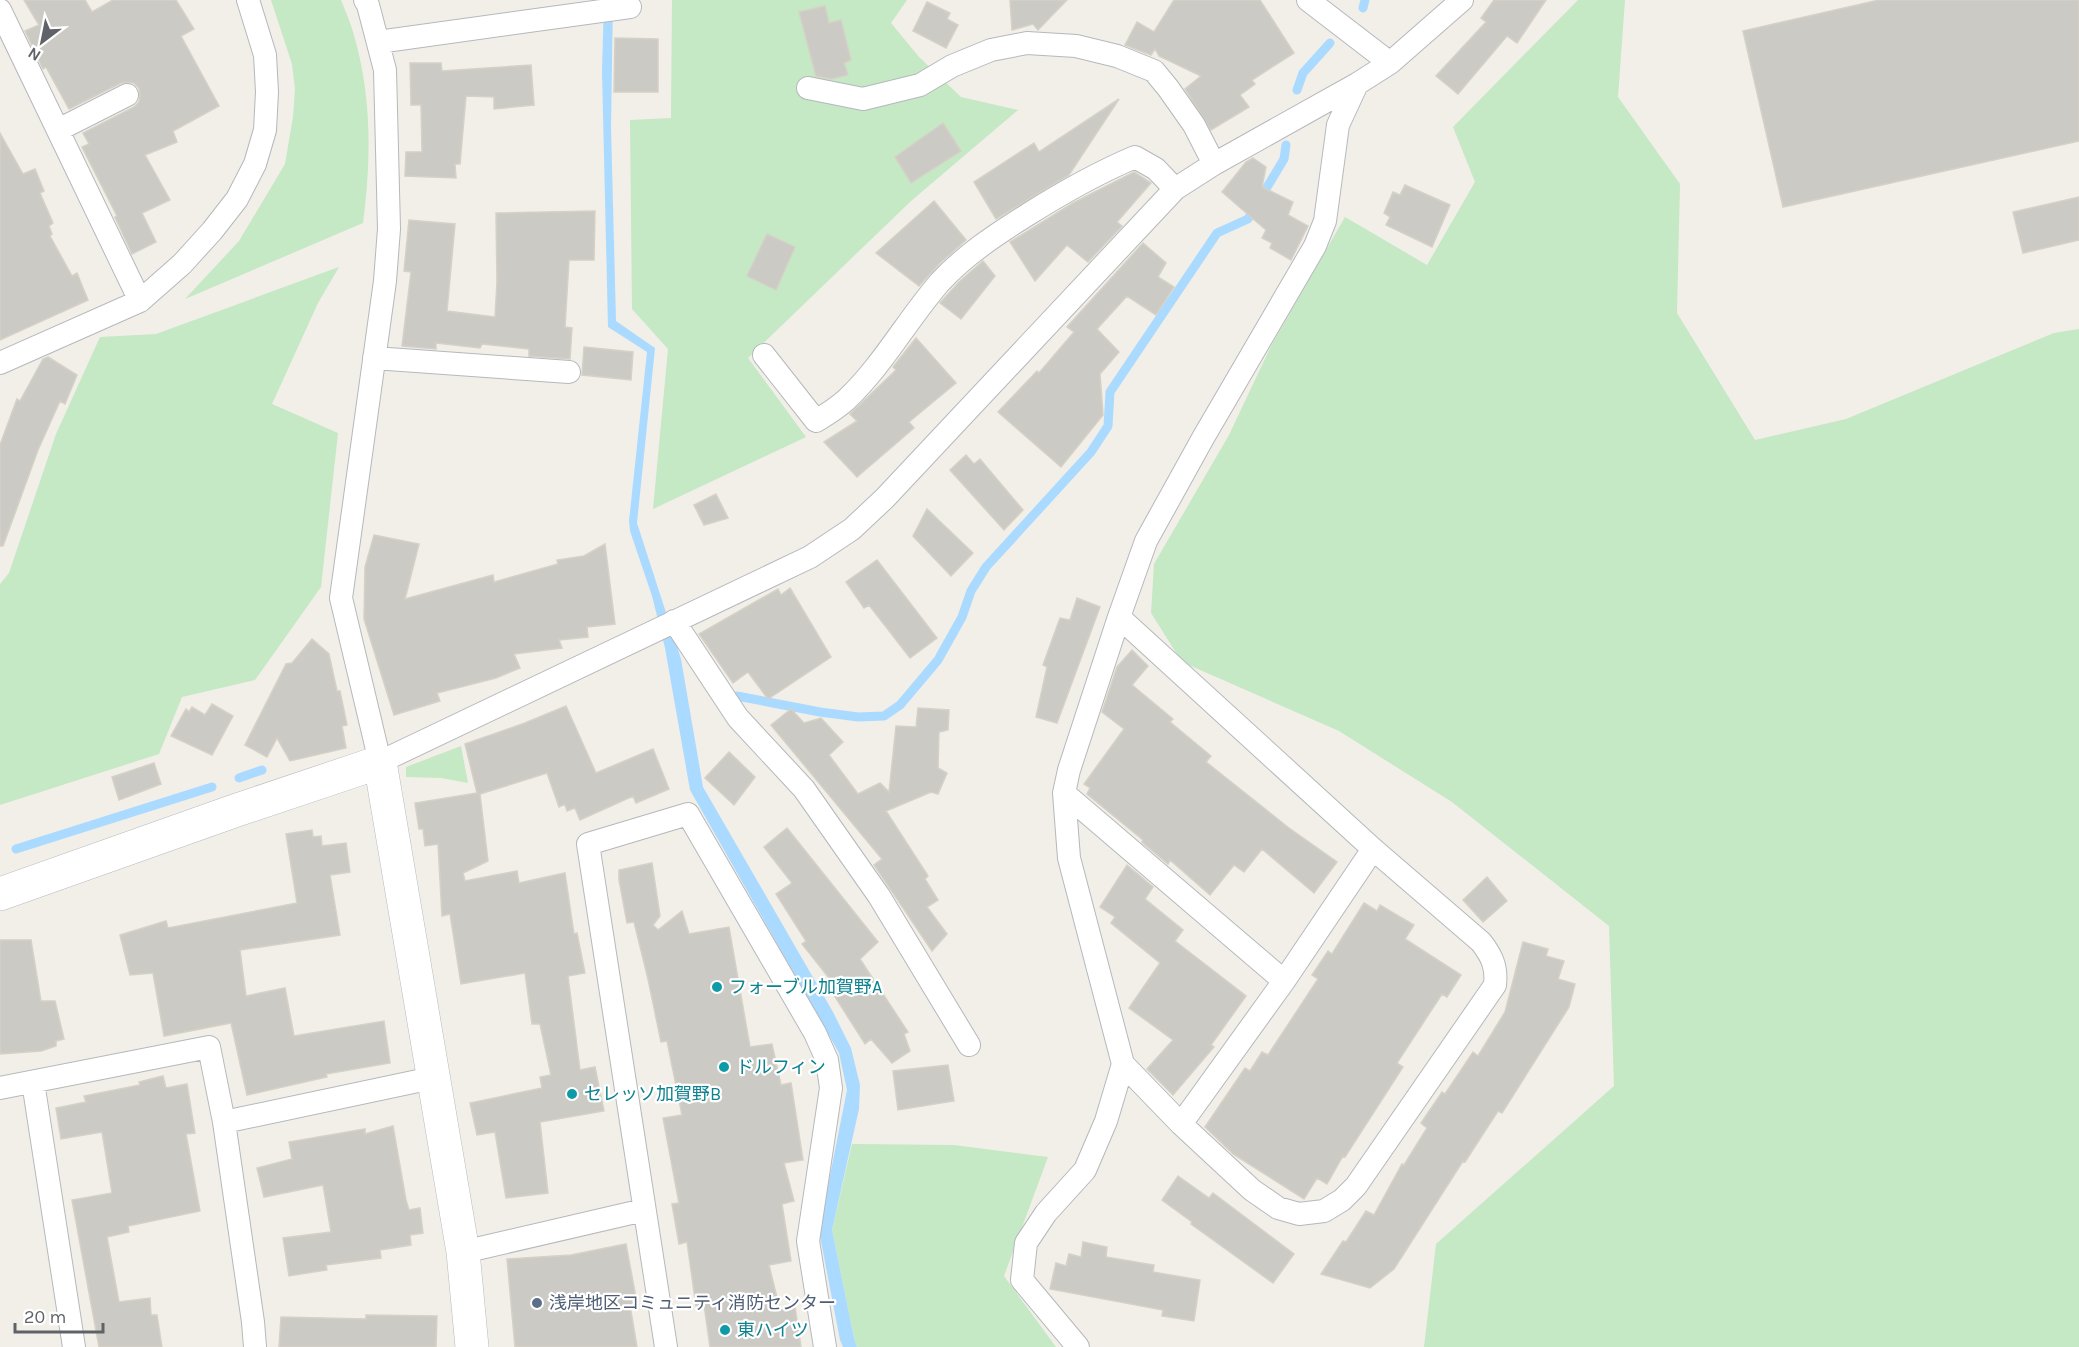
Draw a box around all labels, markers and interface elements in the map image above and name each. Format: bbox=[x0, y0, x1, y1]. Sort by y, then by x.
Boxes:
north arrow bbox=[12, 12, 72, 72]
text: N bbox=[24, 43, 44, 65]
place label: フォーブル加賀野A bbox=[729, 976, 882, 998]
marker: フォーブル加賀野A bbox=[710, 980, 724, 994]
place label: ドルフィン bbox=[736, 1056, 826, 1078]
marker: ドルフィン bbox=[717, 1060, 731, 1074]
place label: セレッソ加賀野B bbox=[584, 1083, 721, 1105]
marker: セレッソ加賀野B bbox=[565, 1087, 579, 1101]
place label: 浅岸地区コミュニティ消防センター bbox=[549, 1292, 836, 1314]
scale bar bbox=[15, 1296, 104, 1334]
marker: 浅岸地区コミュニティ消防センター bbox=[530, 1296, 544, 1310]
text: 20 m bbox=[24, 1306, 66, 1328]
place label: 東ハイツ bbox=[737, 1319, 809, 1341]
marker: 東ハイツ bbox=[718, 1323, 732, 1337]

